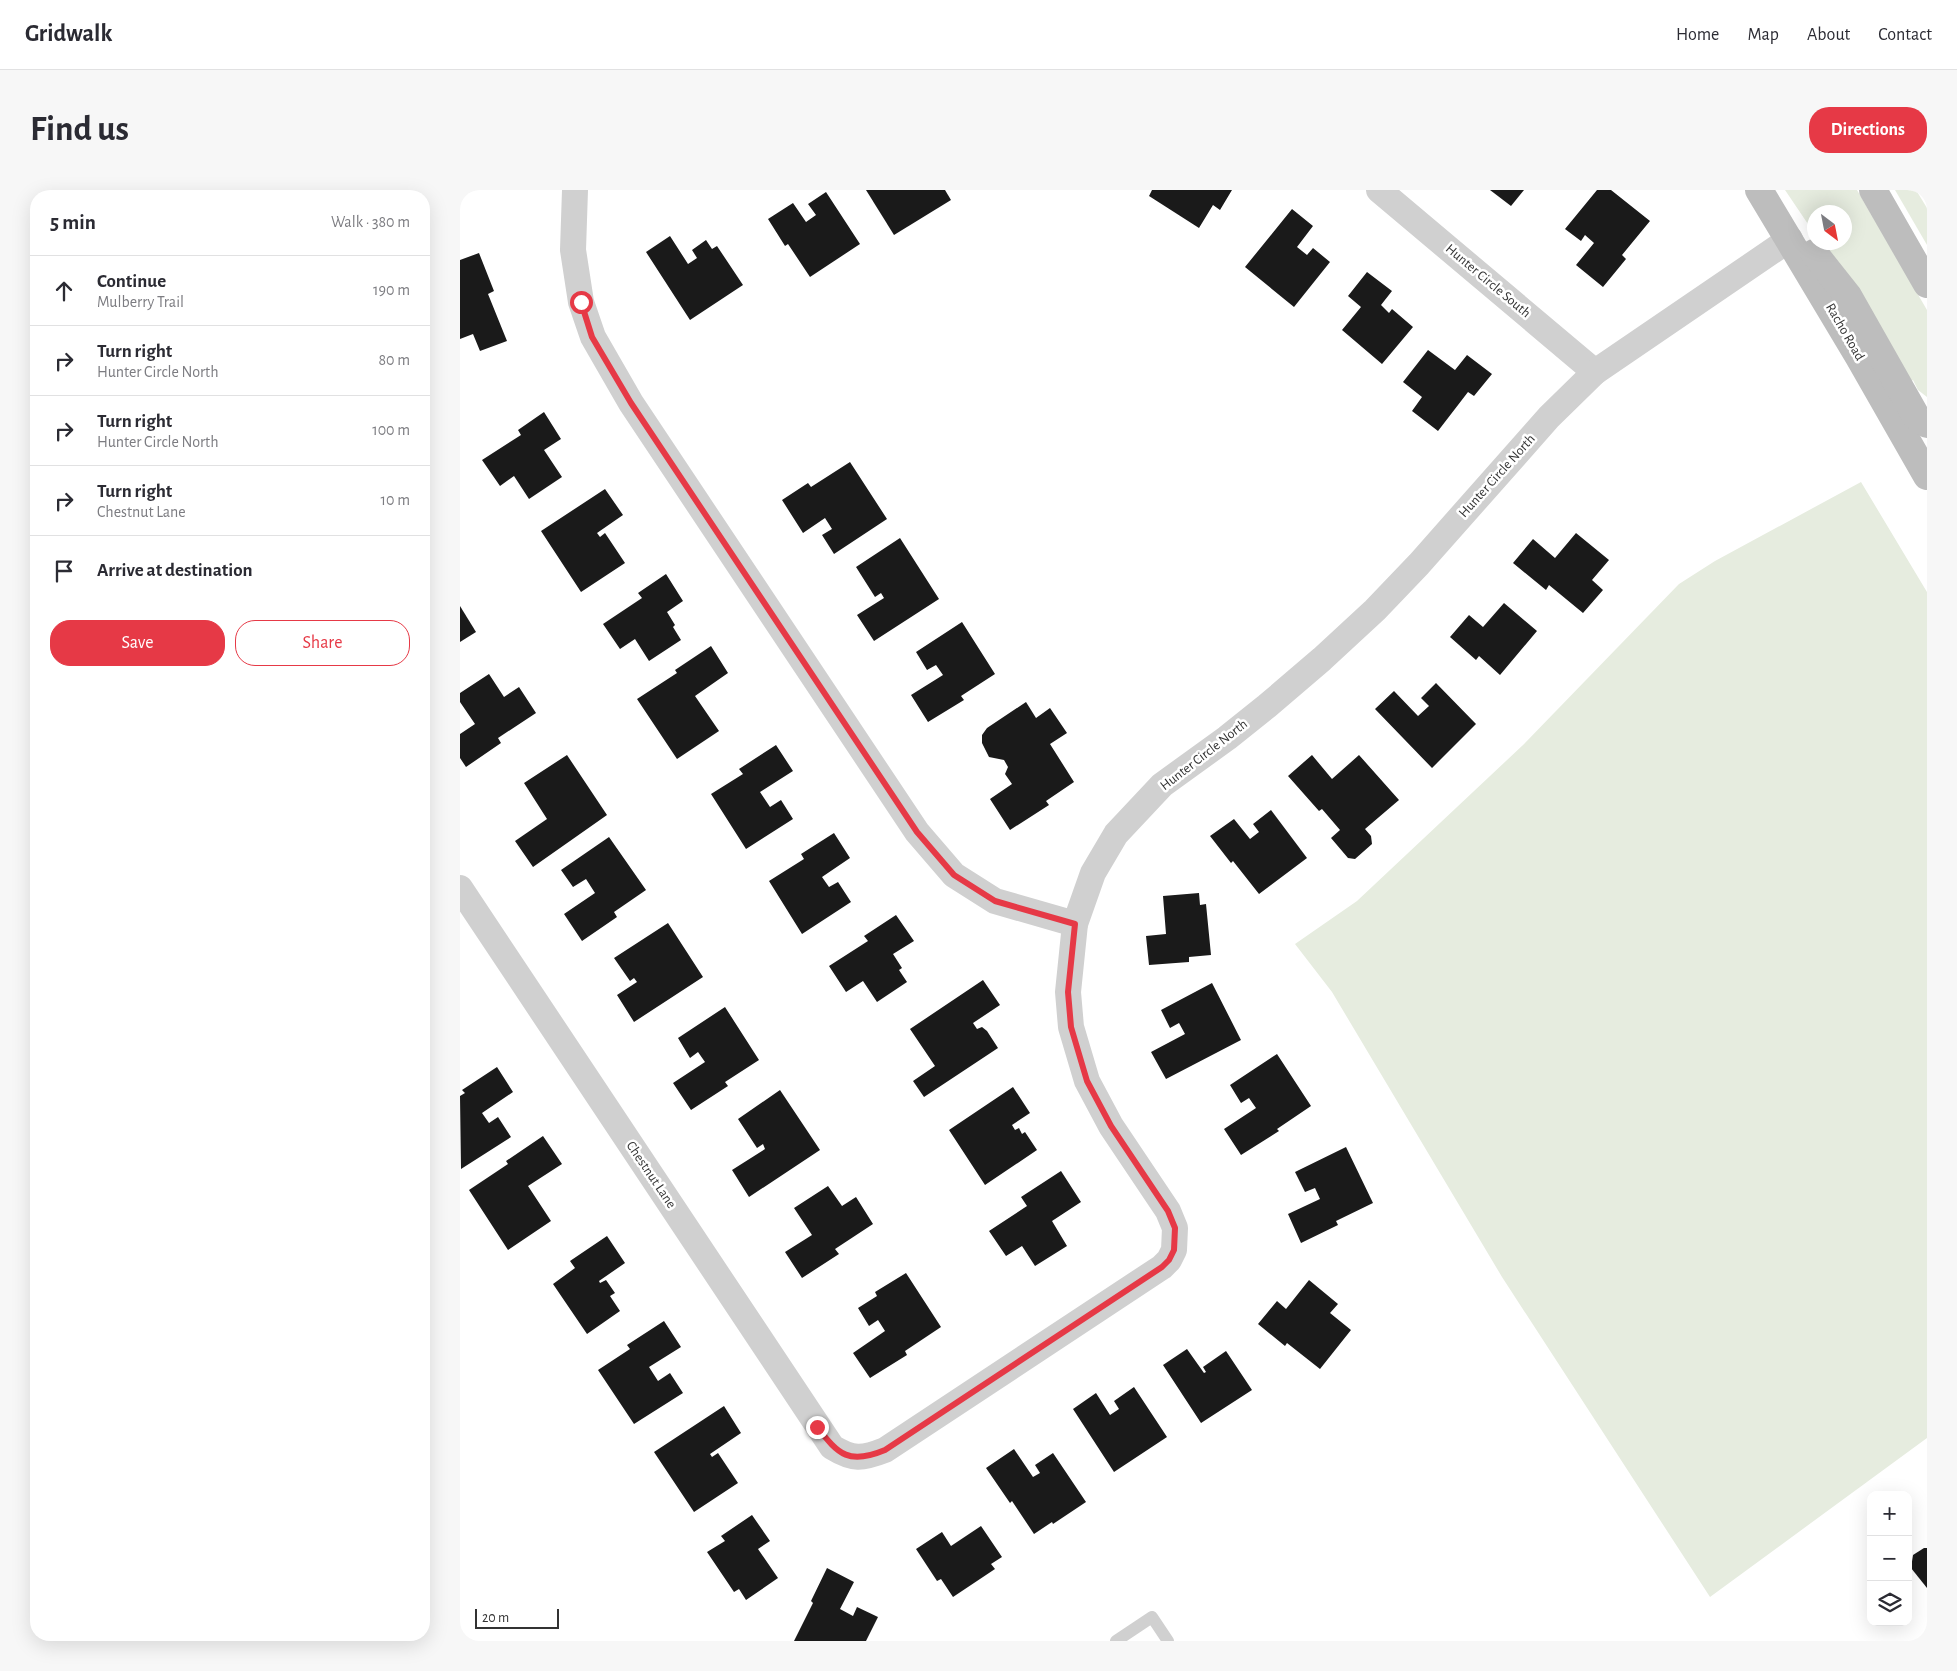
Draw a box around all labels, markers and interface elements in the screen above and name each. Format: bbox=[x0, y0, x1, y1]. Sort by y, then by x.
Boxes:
text: Gridwalk bbox=[25, 22, 112, 46]
text: Home bbox=[1676, 26, 1719, 44]
text: Map bbox=[1747, 26, 1779, 44]
text: About bbox=[1807, 26, 1850, 44]
text: Contact bbox=[1878, 26, 1932, 44]
button: Directions bbox=[1809, 107, 1927, 153]
text: Find us bbox=[30, 112, 129, 147]
north arrow bbox=[1807, 205, 1852, 250]
text: 5 min bbox=[50, 212, 96, 233]
text: Walk · 380 m bbox=[331, 214, 410, 230]
street label: Hunter Circle South bbox=[1443, 242, 1533, 320]
text: Continue bbox=[97, 272, 166, 291]
icon: ahead bbox=[50, 277, 78, 305]
text: 190 m bbox=[373, 282, 410, 298]
route start bbox=[570, 291, 593, 314]
text: Mulberry Trail bbox=[97, 294, 184, 310]
street label: Racho Road bbox=[1823, 301, 1867, 363]
text: Turn right bbox=[97, 342, 172, 361]
icon: right bbox=[50, 347, 78, 375]
text: 80 m bbox=[379, 352, 410, 368]
text: Hunter Circle North bbox=[97, 364, 218, 380]
text: Turn right bbox=[97, 412, 172, 431]
icon: right bbox=[50, 417, 78, 445]
text: 100 m bbox=[372, 422, 410, 438]
street label: Hunter Circle North bbox=[1456, 432, 1538, 520]
text: Hunter Circle North bbox=[97, 434, 218, 450]
text: Turn right bbox=[97, 482, 172, 501]
icon: right bbox=[50, 487, 78, 515]
text: 10 m bbox=[381, 492, 410, 508]
text: Chestnut Lane bbox=[97, 504, 186, 520]
icon: arrive bbox=[50, 557, 78, 585]
text: Arrive at destination bbox=[97, 561, 253, 580]
button: Save bbox=[50, 620, 225, 666]
button: Share bbox=[235, 620, 410, 666]
street label: Hunter Circle North bbox=[1158, 717, 1250, 793]
street label: Chestnut Lane bbox=[623, 1139, 679, 1211]
route end bbox=[806, 1416, 829, 1439]
map controls bbox=[1867, 1491, 1912, 1626]
button: + bbox=[1867, 1491, 1912, 1536]
button: − bbox=[1867, 1536, 1912, 1581]
button: layers bbox=[1867, 1581, 1912, 1626]
scale bar bbox=[475, 1606, 559, 1629]
text: 20 m bbox=[482, 1611, 509, 1625]

